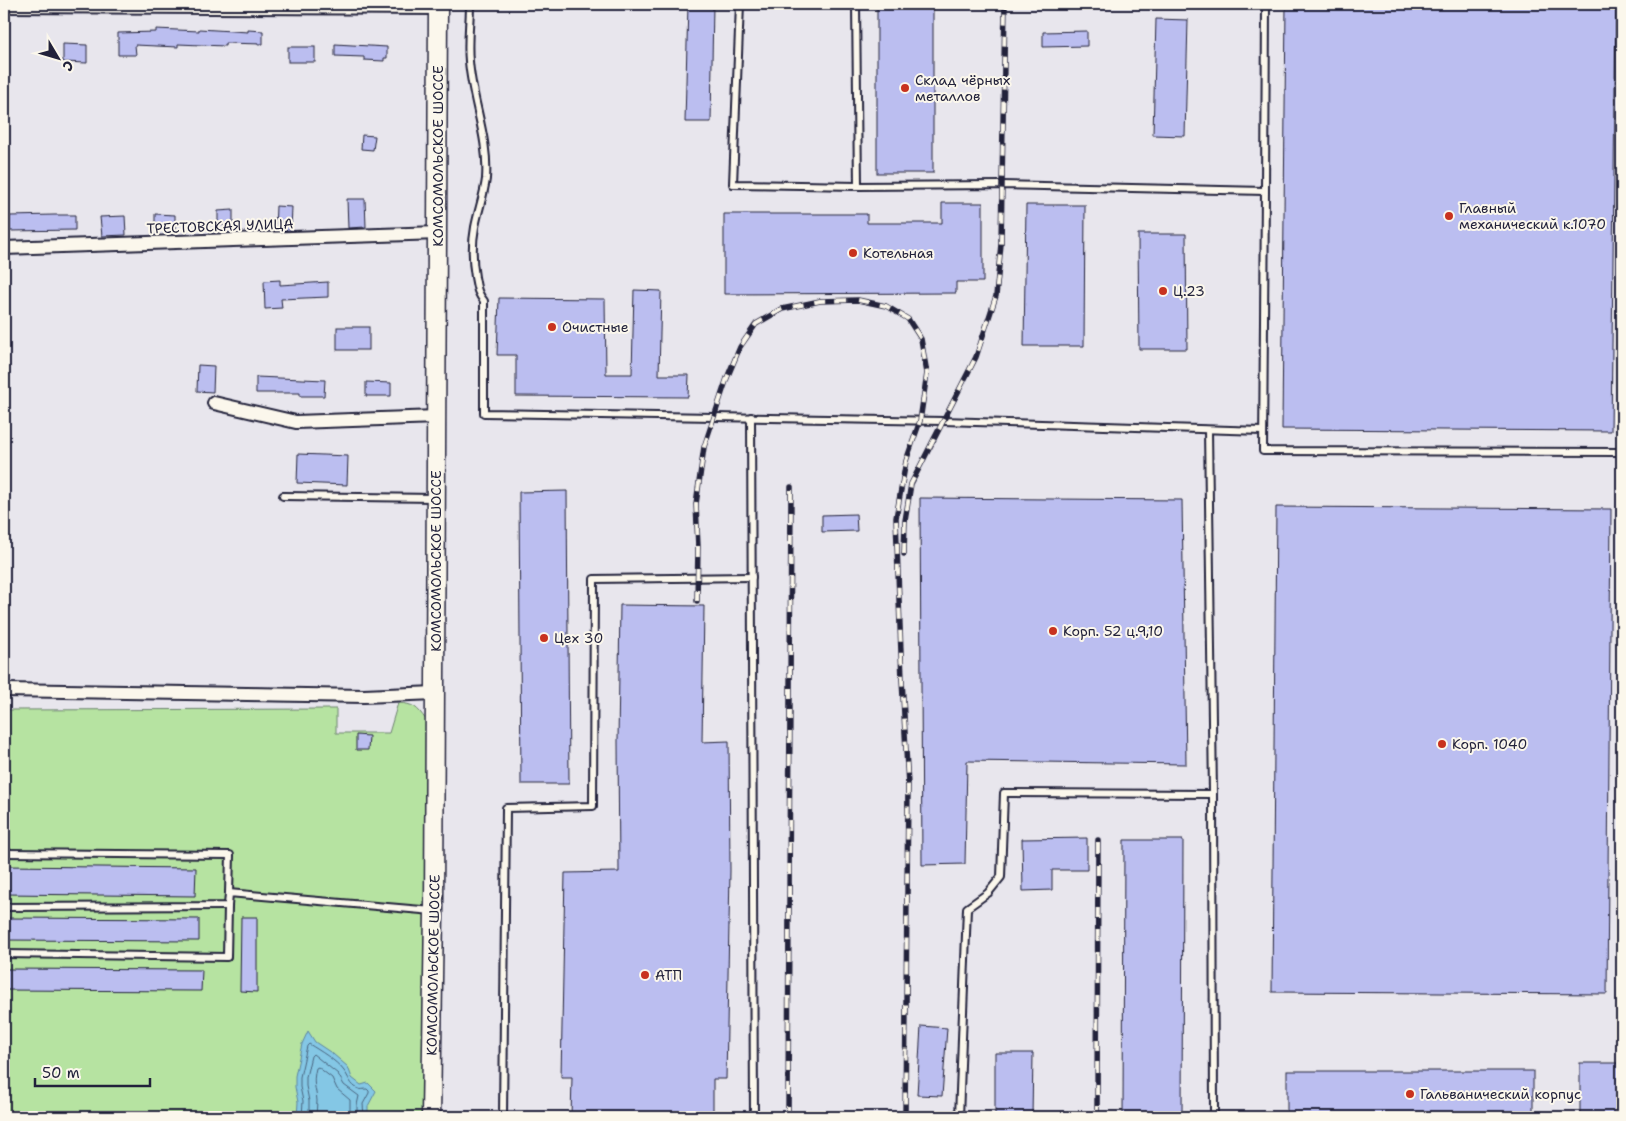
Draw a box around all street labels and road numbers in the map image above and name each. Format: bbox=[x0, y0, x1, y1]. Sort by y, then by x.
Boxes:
street label: КОМСОМОЛЬСКОЕ ШОССЕ bbox=[429, 65, 447, 247]
street label: ТРЕСТОВСКАЯ УЛИЦА bbox=[146, 214, 294, 238]
street label: КОМСОМОЛЬСКОЕ ШОССЕ bbox=[427, 470, 445, 652]
street label: КОМСОМОЛЬСКОЕ ШОССЕ bbox=[422, 874, 444, 1056]

